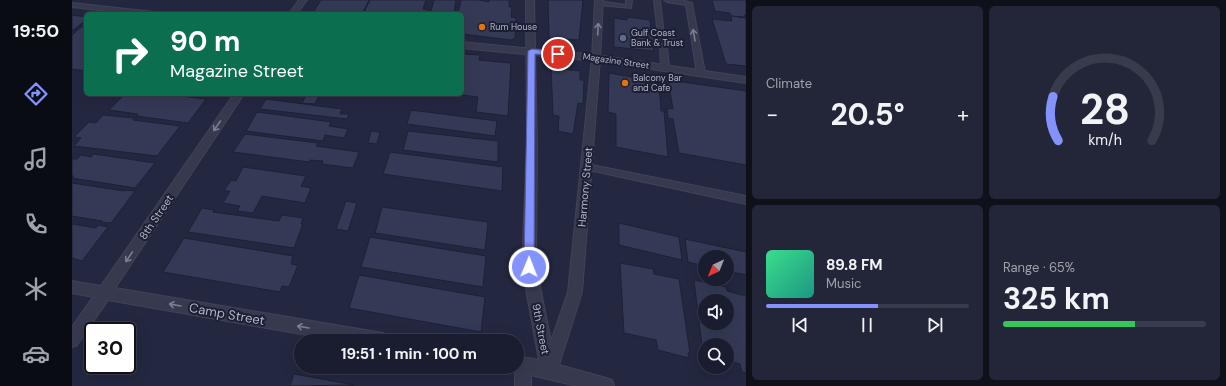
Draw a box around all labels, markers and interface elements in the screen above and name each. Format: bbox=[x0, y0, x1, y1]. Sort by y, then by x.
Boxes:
text: 19:50 bbox=[13, 19, 59, 43]
place label: Rum House bbox=[490, 21, 537, 33]
marker: Rum House bbox=[477, 22, 487, 32]
text: 90 m bbox=[170, 23, 240, 60]
one-way arrow bbox=[594, 23, 602, 36]
place label: Gulf Coast Bank & Trust bbox=[631, 27, 684, 49]
icon: right bbox=[104, 28, 156, 80]
one-way arrow bbox=[690, 28, 698, 41]
marker: Gulf Coast Bank & Trust bbox=[618, 33, 628, 43]
pin bbox=[541, 37, 575, 71]
icon: arrive bbox=[547, 43, 569, 65]
street label: Magazine Street bbox=[582, 50, 650, 72]
text: Magazine Street bbox=[170, 59, 304, 83]
place label: Balcony Bar and Cafe bbox=[633, 72, 683, 94]
text: Climate bbox=[766, 75, 812, 92]
marker: Balcony Bar and Cafe bbox=[620, 78, 630, 88]
icon: directions bbox=[22, 80, 50, 108]
text: 28 bbox=[1079, 82, 1130, 136]
text: 20.5° bbox=[830, 95, 905, 134]
text: − bbox=[766, 100, 778, 129]
text: + bbox=[957, 100, 969, 129]
one-way arrow bbox=[213, 120, 221, 131]
text: km/h bbox=[1088, 130, 1121, 148]
icon: music bbox=[22, 145, 50, 173]
street label: Harmony Street bbox=[575, 146, 595, 228]
street label: 8th Street bbox=[136, 192, 176, 242]
icon: phone bbox=[22, 210, 50, 238]
position arrow bbox=[508, 246, 550, 288]
north arrow bbox=[698, 250, 734, 286]
map controls bbox=[698, 250, 734, 374]
one-way arrow bbox=[125, 251, 133, 262]
text: 89.8 FM bbox=[826, 255, 883, 275]
text: Range · 65% bbox=[1003, 259, 1075, 276]
icon: climate bbox=[22, 275, 50, 303]
text: Music bbox=[826, 275, 861, 292]
text: 325 km bbox=[1003, 279, 1110, 318]
button: sound bbox=[698, 294, 734, 330]
street label: Camp Street bbox=[188, 299, 266, 329]
one-way arrow bbox=[169, 301, 182, 309]
street label: 9th Street bbox=[529, 302, 553, 356]
icon: previous bbox=[789, 314, 811, 336]
icon: pause bbox=[856, 314, 878, 336]
icon: next bbox=[924, 314, 946, 336]
speed limit sign: 30 bbox=[84, 322, 136, 374]
one-way arrow bbox=[297, 323, 310, 331]
button: search bbox=[698, 338, 734, 374]
icon: car bbox=[22, 340, 50, 368]
text: 19:51 · 1 min · 100 m bbox=[341, 344, 477, 364]

